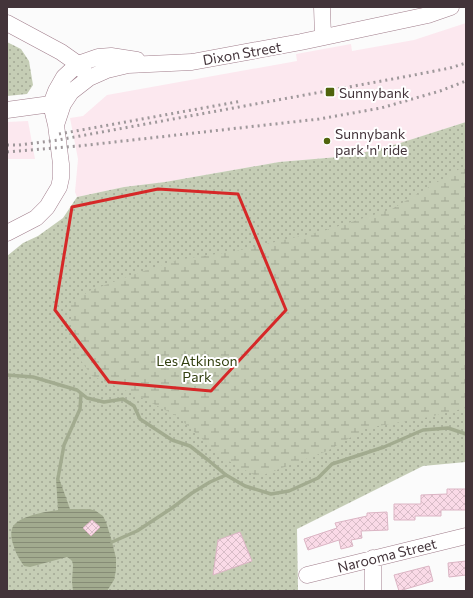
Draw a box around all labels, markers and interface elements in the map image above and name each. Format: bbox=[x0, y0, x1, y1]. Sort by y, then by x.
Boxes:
street label: Dixon Street bbox=[201, 38, 283, 68]
place label: Sunnybank bbox=[339, 84, 410, 101]
marker: Sunnybank bbox=[324, 86, 336, 98]
place label: Sunnybank park 'n' ride bbox=[335, 125, 408, 158]
marker: Sunnybank park 'n' ride bbox=[322, 136, 332, 146]
park label: Les Atkinson Park bbox=[156, 352, 238, 385]
street label: Narooma Street bbox=[336, 534, 439, 576]

